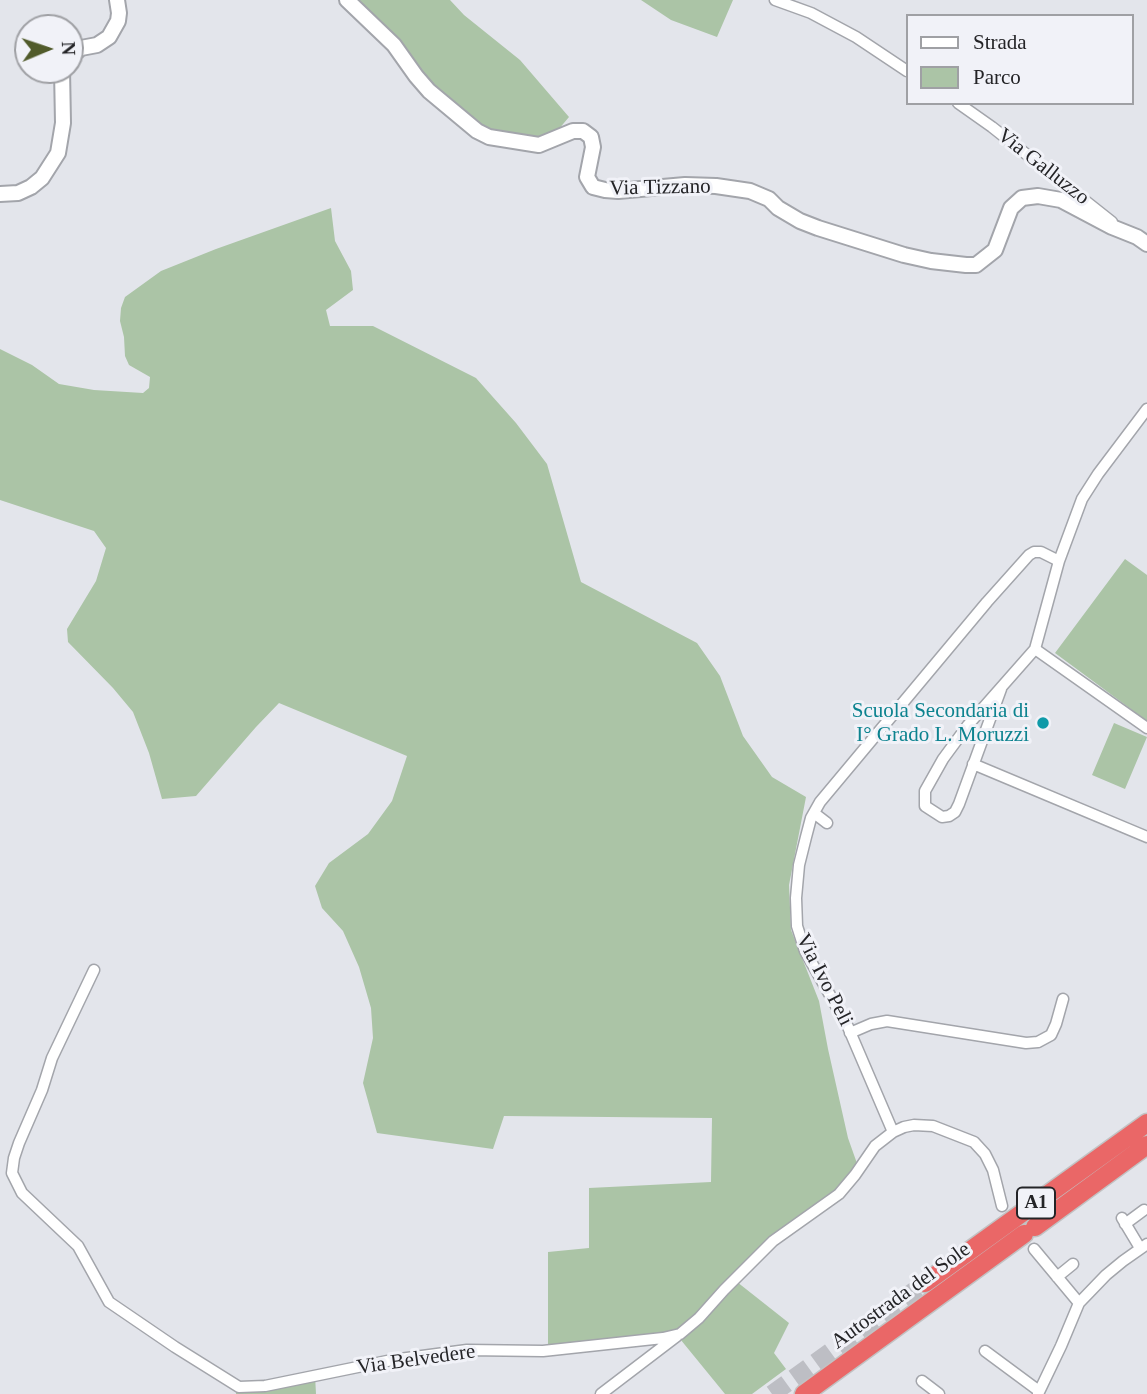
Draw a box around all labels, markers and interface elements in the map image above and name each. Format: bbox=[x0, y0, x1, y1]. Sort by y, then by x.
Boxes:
north arrow bbox=[14, 14, 84, 84]
legend bbox=[906, 14, 1133, 105]
text: Strada bbox=[973, 30, 1027, 54]
text: N bbox=[58, 41, 79, 56]
text: Parco bbox=[973, 65, 1021, 89]
street label: Via Galluzzo bbox=[992, 123, 1094, 211]
street label: Via Tizzano bbox=[609, 175, 711, 201]
place label: Scuola Secondaria di I° Grado L. Moruzzi bbox=[852, 698, 1029, 748]
marker: Scuola Secondaria di I° Grado L. Moruzzi bbox=[1035, 715, 1051, 731]
street label: Via Ivo Peli bbox=[790, 930, 858, 1030]
road number: A1 bbox=[1017, 1188, 1055, 1218]
street label: Autostrada del Sole bbox=[827, 1237, 975, 1355]
street label: Via Belvedere bbox=[355, 1339, 477, 1381]

